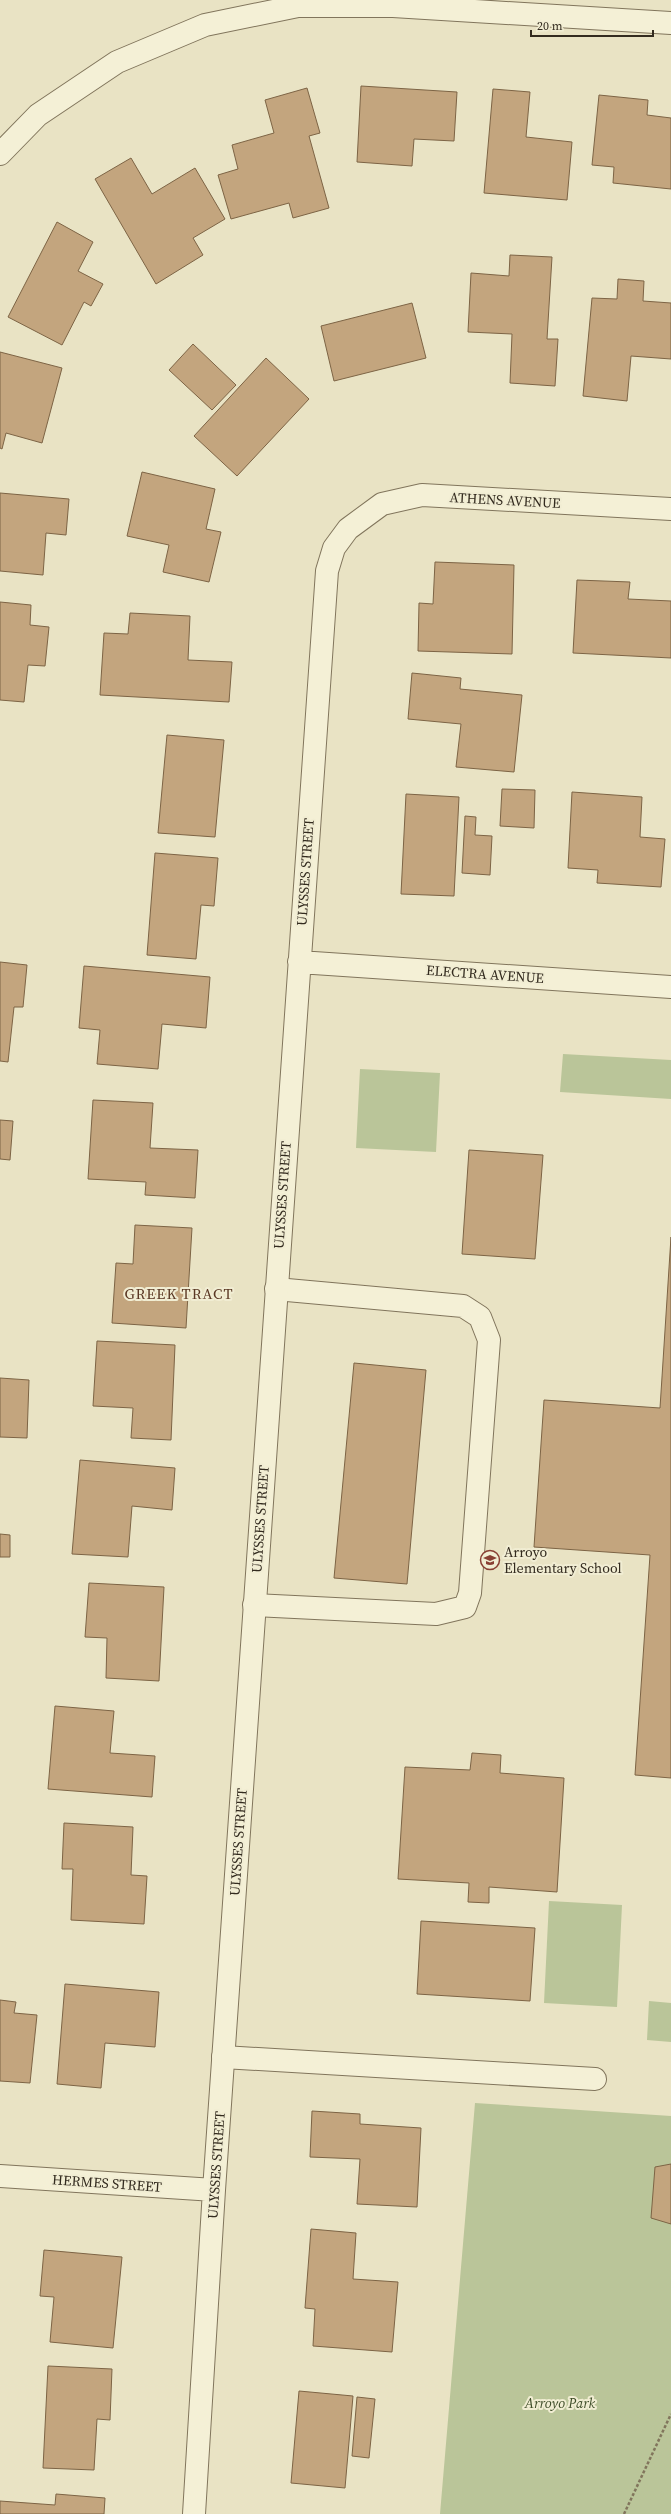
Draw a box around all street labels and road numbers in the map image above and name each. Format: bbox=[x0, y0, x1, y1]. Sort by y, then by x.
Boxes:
street label: ATHENS AVENUE bbox=[449, 487, 561, 513]
street label: ULYSSES STREET bbox=[291, 817, 319, 927]
street label: ELECTRA AVENUE bbox=[425, 960, 545, 988]
street label: ULYSSES STREET bbox=[268, 1140, 296, 1250]
street label: ULYSSES STREET bbox=[246, 1464, 274, 1574]
street label: ULYSSES STREET bbox=[224, 1787, 252, 1897]
street label: ULYSSES STREET bbox=[202, 2110, 230, 2220]
street label: HERMES STREET bbox=[51, 2169, 163, 2197]

